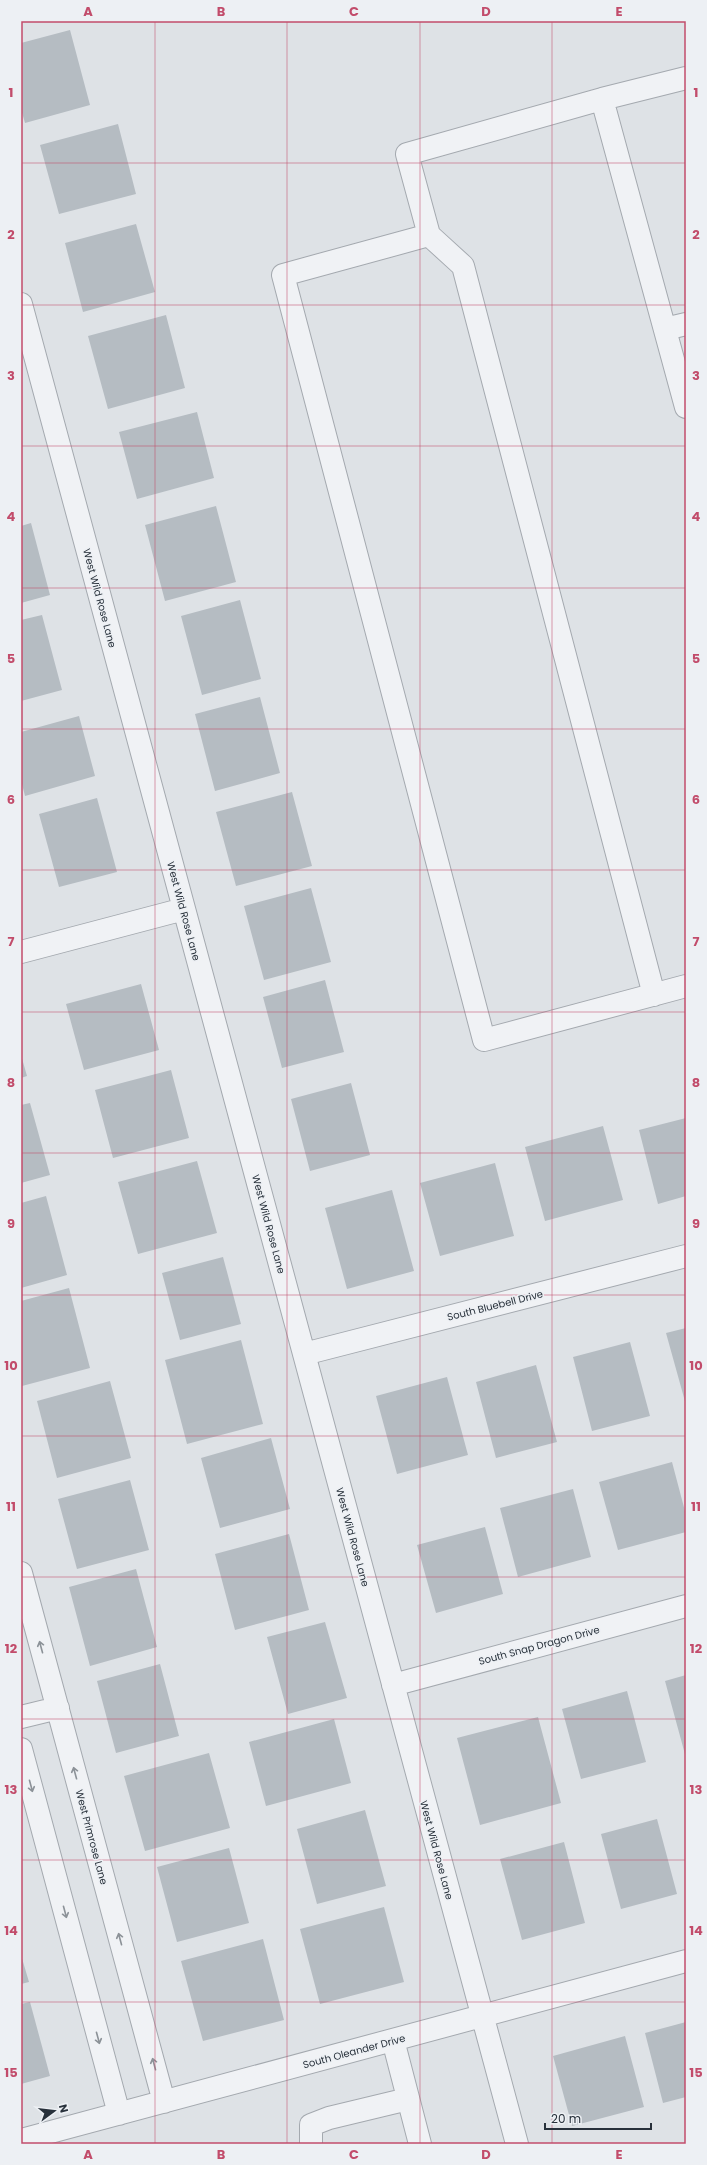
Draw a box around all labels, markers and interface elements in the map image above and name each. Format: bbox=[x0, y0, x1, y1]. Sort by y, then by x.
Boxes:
text: A bbox=[83, 2, 93, 21]
text: B bbox=[217, 2, 226, 21]
text: C bbox=[349, 2, 359, 21]
text: D bbox=[481, 2, 491, 21]
text: E bbox=[615, 2, 623, 21]
text: 1 bbox=[9, 83, 13, 102]
text: 1 bbox=[694, 83, 698, 102]
text: 2 bbox=[7, 225, 15, 244]
text: 2 bbox=[692, 225, 700, 244]
text: 3 bbox=[7, 366, 15, 385]
text: 3 bbox=[692, 366, 700, 385]
text: 4 bbox=[7, 507, 16, 526]
text: 4 bbox=[692, 507, 701, 526]
street label: West Wild Rose Lane bbox=[79, 547, 120, 649]
text: 5 bbox=[7, 649, 15, 668]
text: 5 bbox=[692, 649, 700, 668]
text: 6 bbox=[7, 790, 15, 809]
text: 6 bbox=[692, 790, 700, 809]
street label: West Wild Rose Lane bbox=[163, 860, 204, 962]
text: 7 bbox=[8, 932, 15, 951]
text: 7 bbox=[693, 932, 700, 951]
text: 8 bbox=[7, 1073, 15, 1092]
text: 8 bbox=[692, 1073, 700, 1092]
street label: West Wild Rose Lane bbox=[248, 1173, 289, 1275]
text: 9 bbox=[7, 1214, 15, 1233]
text: 9 bbox=[692, 1214, 700, 1233]
street label: South Bluebell Drive bbox=[446, 1286, 545, 1325]
text: 10 bbox=[4, 1356, 18, 1375]
text: 10 bbox=[689, 1356, 703, 1375]
street label: West Wild Rose Lane bbox=[332, 1486, 373, 1588]
text: 11 bbox=[6, 1497, 16, 1516]
text: 11 bbox=[691, 1497, 701, 1516]
street label: South Snap Dragon Drive bbox=[477, 1622, 601, 1669]
text: 12 bbox=[5, 1639, 18, 1658]
text: 12 bbox=[690, 1639, 703, 1658]
one-way arrow bbox=[37, 1641, 44, 1654]
one-way arrow bbox=[71, 1766, 78, 1779]
text: 13 bbox=[5, 1780, 18, 1799]
one-way arrow bbox=[28, 1780, 35, 1793]
text: 13 bbox=[690, 1780, 703, 1799]
street label: West Primrose Lane bbox=[72, 1788, 111, 1886]
street label: West Wild Rose Lane bbox=[416, 1799, 457, 1901]
one-way arrow bbox=[62, 1905, 69, 1918]
text: 14 bbox=[4, 1921, 18, 1940]
text: 14 bbox=[689, 1921, 703, 1940]
one-way arrow bbox=[116, 1933, 123, 1946]
one-way arrow bbox=[95, 2031, 103, 2044]
street label: South Oleander Drive bbox=[301, 2031, 407, 2072]
one-way arrow bbox=[149, 2058, 157, 2071]
text: 15 bbox=[4, 2063, 18, 2082]
text: 15 bbox=[689, 2063, 703, 2082]
north arrow bbox=[34, 2091, 74, 2131]
text: N bbox=[55, 2102, 72, 2114]
scale bar bbox=[545, 2105, 651, 2131]
text: 20 m bbox=[551, 2110, 581, 2127]
text: A bbox=[83, 2145, 93, 2164]
text: B bbox=[217, 2145, 226, 2164]
text: C bbox=[349, 2145, 359, 2164]
text: D bbox=[481, 2145, 491, 2164]
text: E bbox=[615, 2145, 623, 2164]

